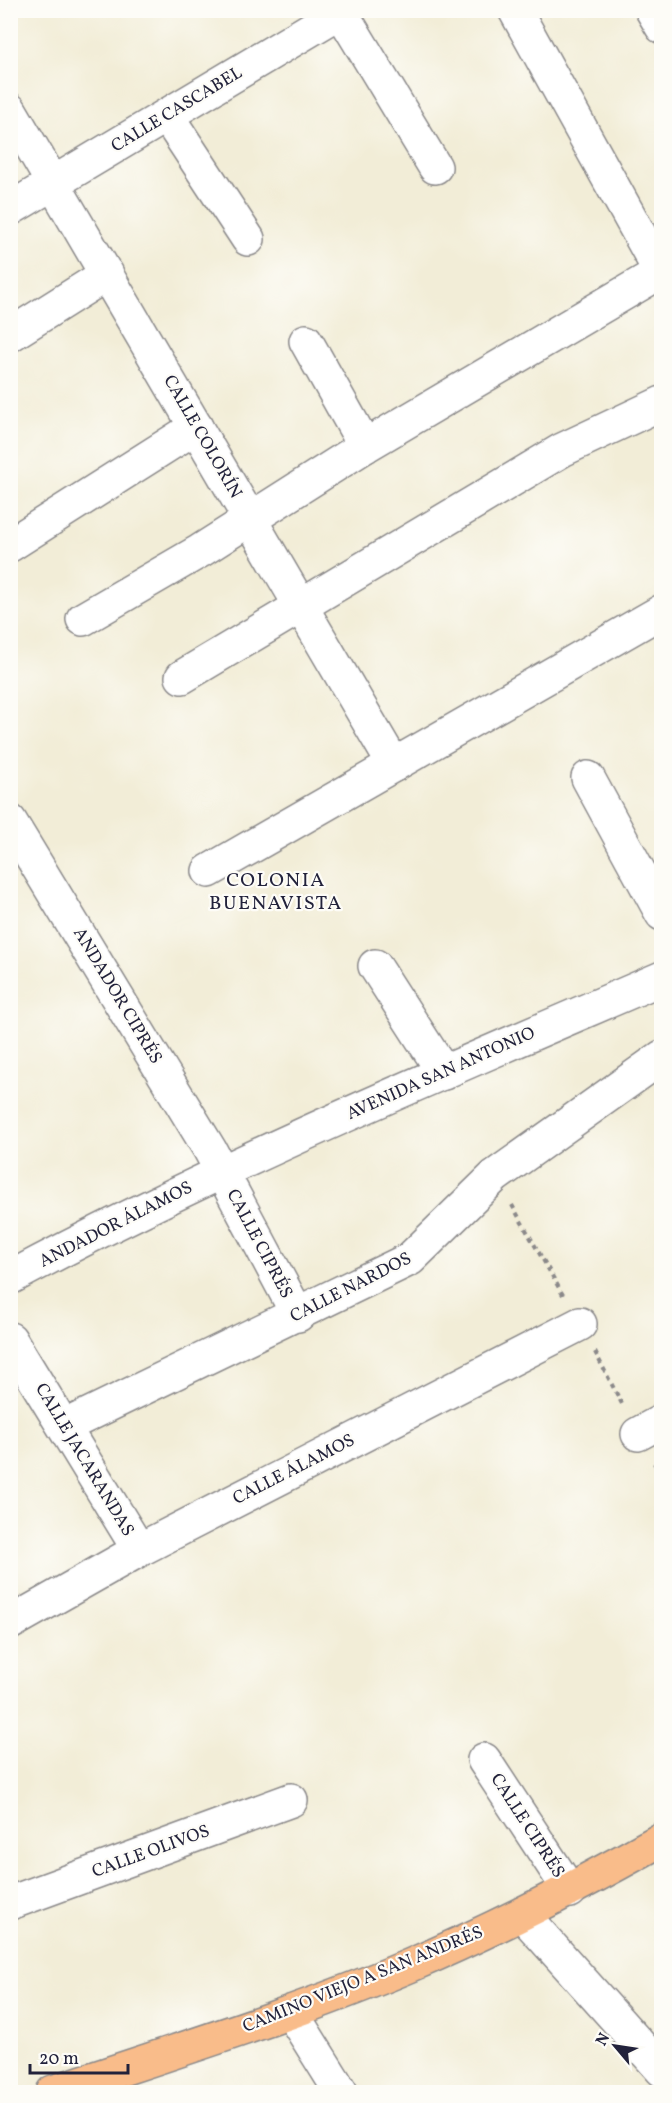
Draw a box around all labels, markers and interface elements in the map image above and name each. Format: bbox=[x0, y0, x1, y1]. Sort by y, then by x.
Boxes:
street label: CALLE CASCABEL bbox=[107, 61, 247, 159]
street label: CALLE COLORÍN bbox=[157, 371, 247, 503]
district label: COLONIA BUENAVISTA bbox=[209, 867, 343, 918]
street label: ANDADOR CIPRÉS bbox=[66, 923, 168, 1069]
street label: AVENIDA SAN ANTONIO bbox=[343, 1021, 539, 1127]
street label: ANDADOR ÁLAMOS bbox=[35, 1176, 197, 1274]
street label: CALLE CIPRÉS bbox=[220, 1185, 298, 1303]
street label: CALLE NARDOS bbox=[286, 1247, 416, 1329]
street label: CALLE JACARANDAS bbox=[28, 1379, 140, 1541]
street label: CALLE ÁLAMOS bbox=[229, 1428, 359, 1512]
street label: CALLE CIPRÉS bbox=[484, 1769, 570, 1883]
street label: CALLE OLIVOS bbox=[89, 1819, 213, 1885]
street label: CAMINO VIEJO A SAN ANDRÉS bbox=[239, 1920, 487, 2040]
north arrow bbox=[585, 2016, 645, 2076]
text: N bbox=[591, 2029, 616, 2050]
scale bar bbox=[30, 2037, 128, 2075]
text: 20 m bbox=[39, 2047, 79, 2072]

